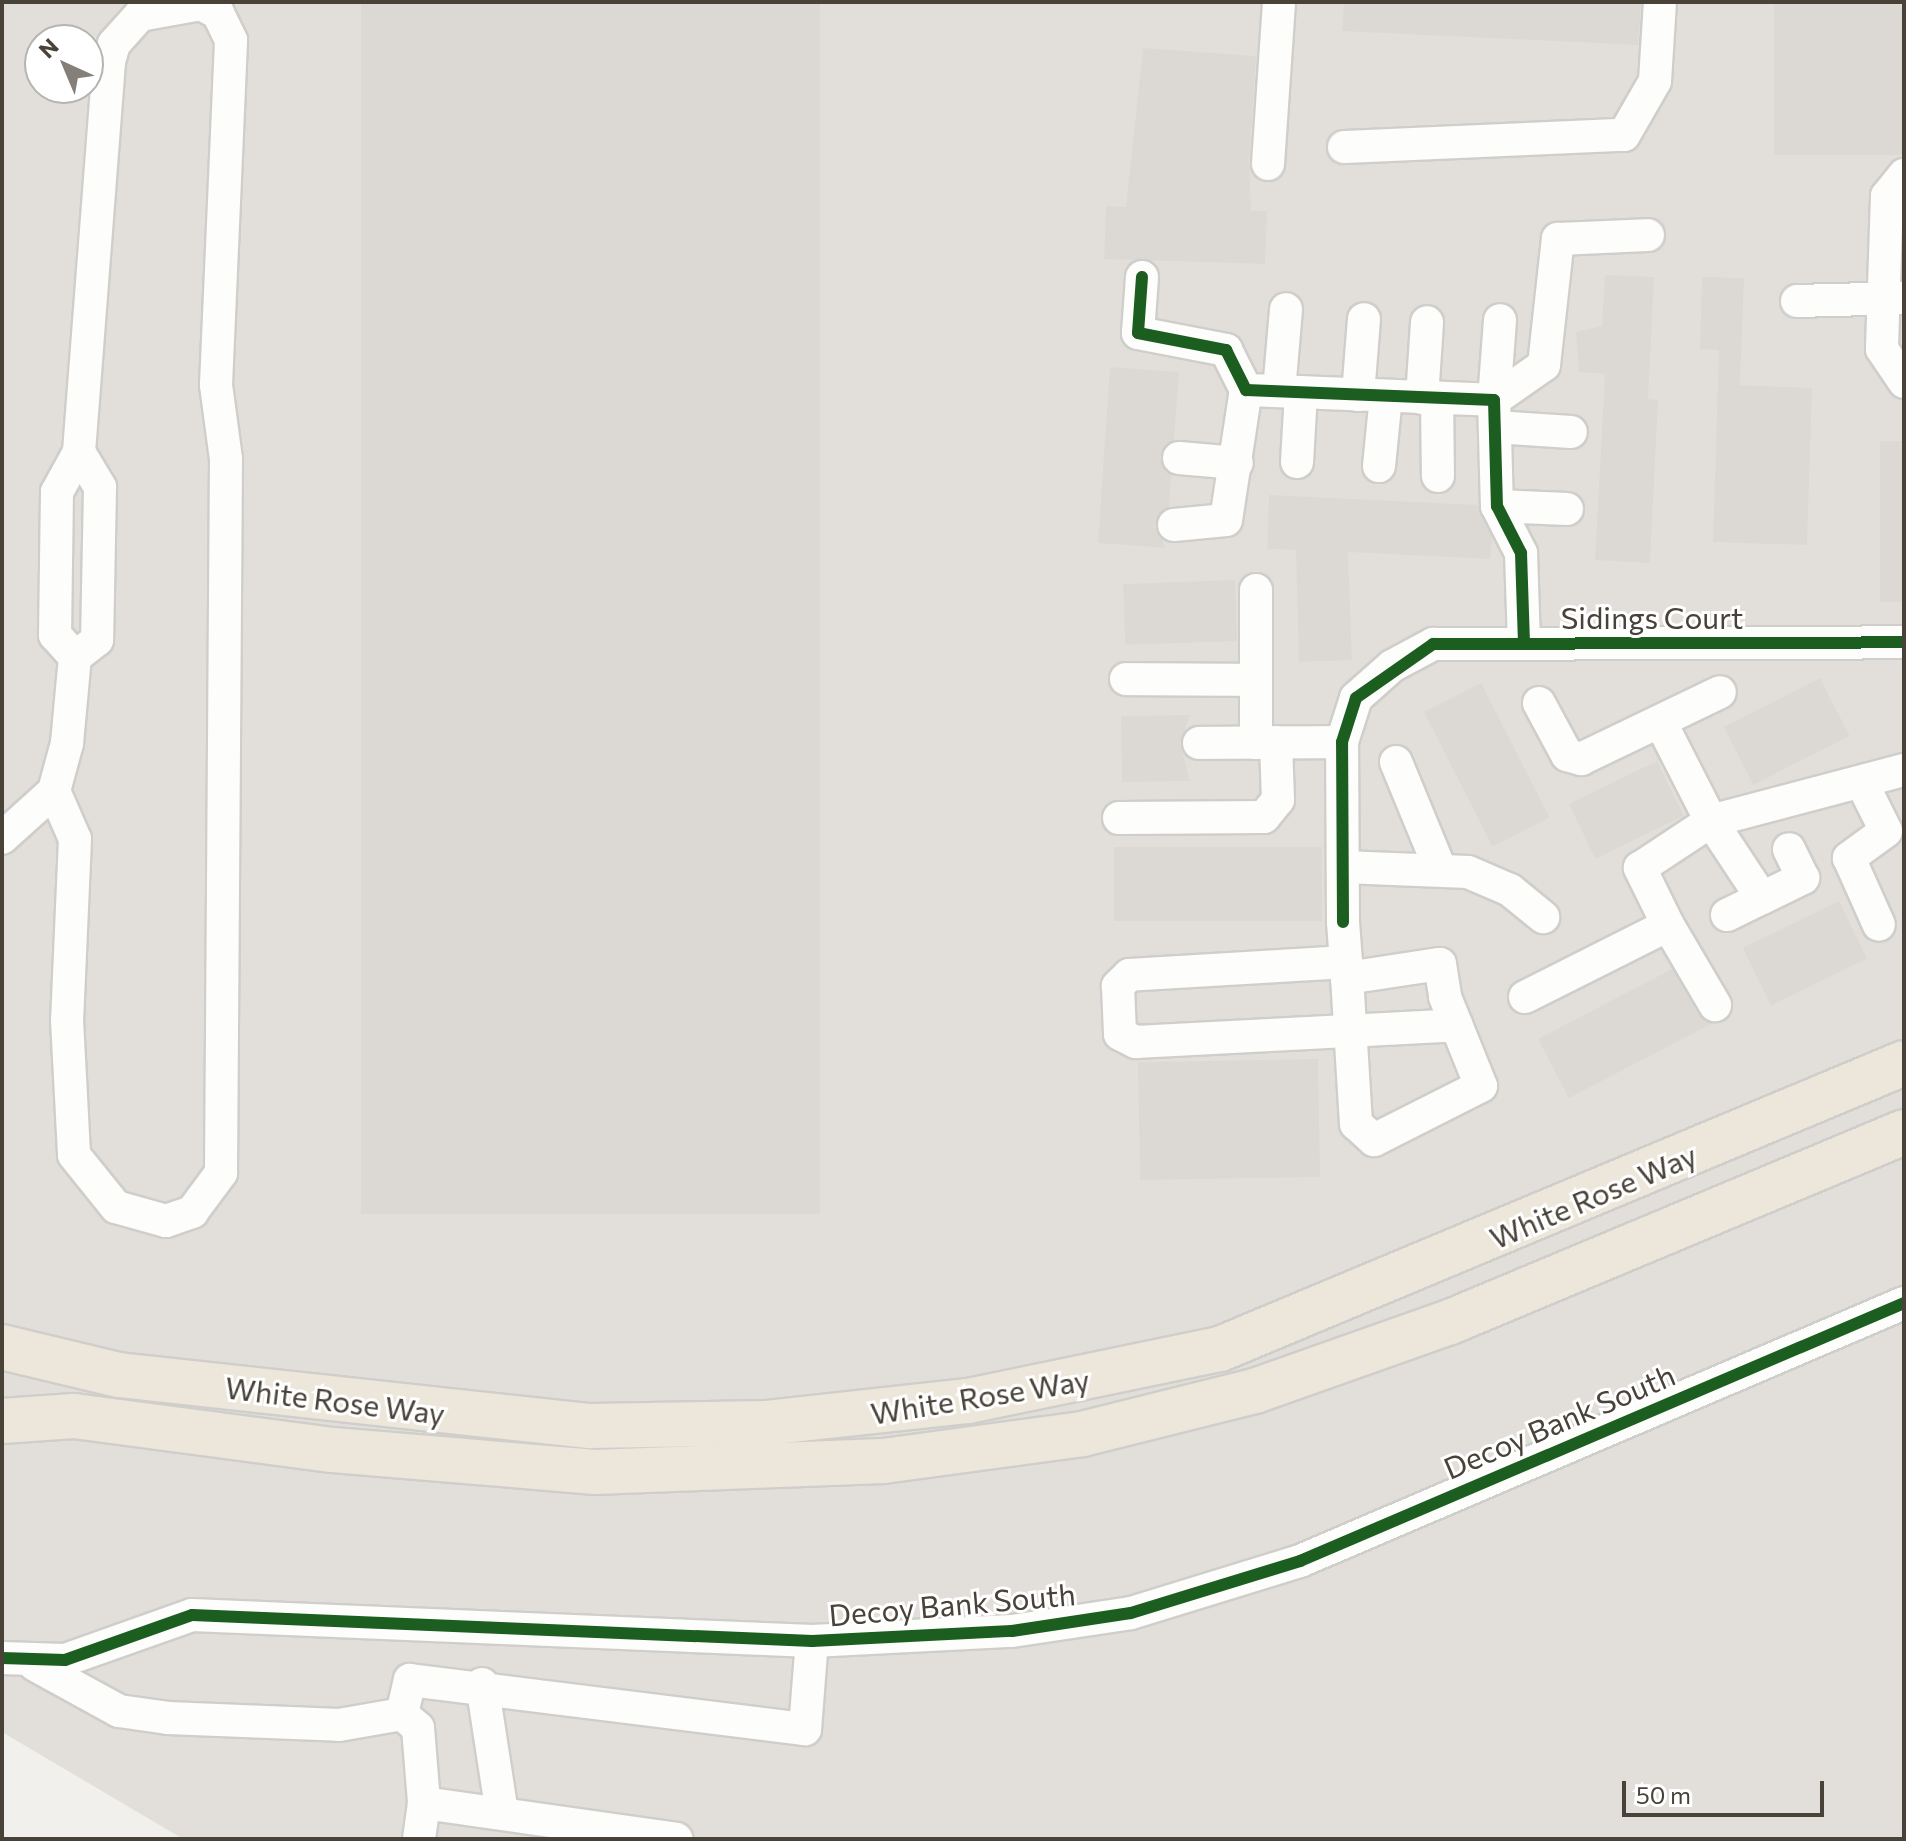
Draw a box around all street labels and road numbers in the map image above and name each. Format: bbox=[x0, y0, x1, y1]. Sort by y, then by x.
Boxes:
street label: Sidings Court bbox=[1561, 599, 1743, 635]
street label: White Rose Way bbox=[1484, 1136, 1702, 1256]
street label: Decoy Bank South bbox=[1438, 1356, 1680, 1486]
street label: White Rose Way bbox=[868, 1361, 1092, 1431]
street label: White Rose Way bbox=[223, 1369, 447, 1431]
street label: Decoy Bank South bbox=[827, 1575, 1077, 1633]

